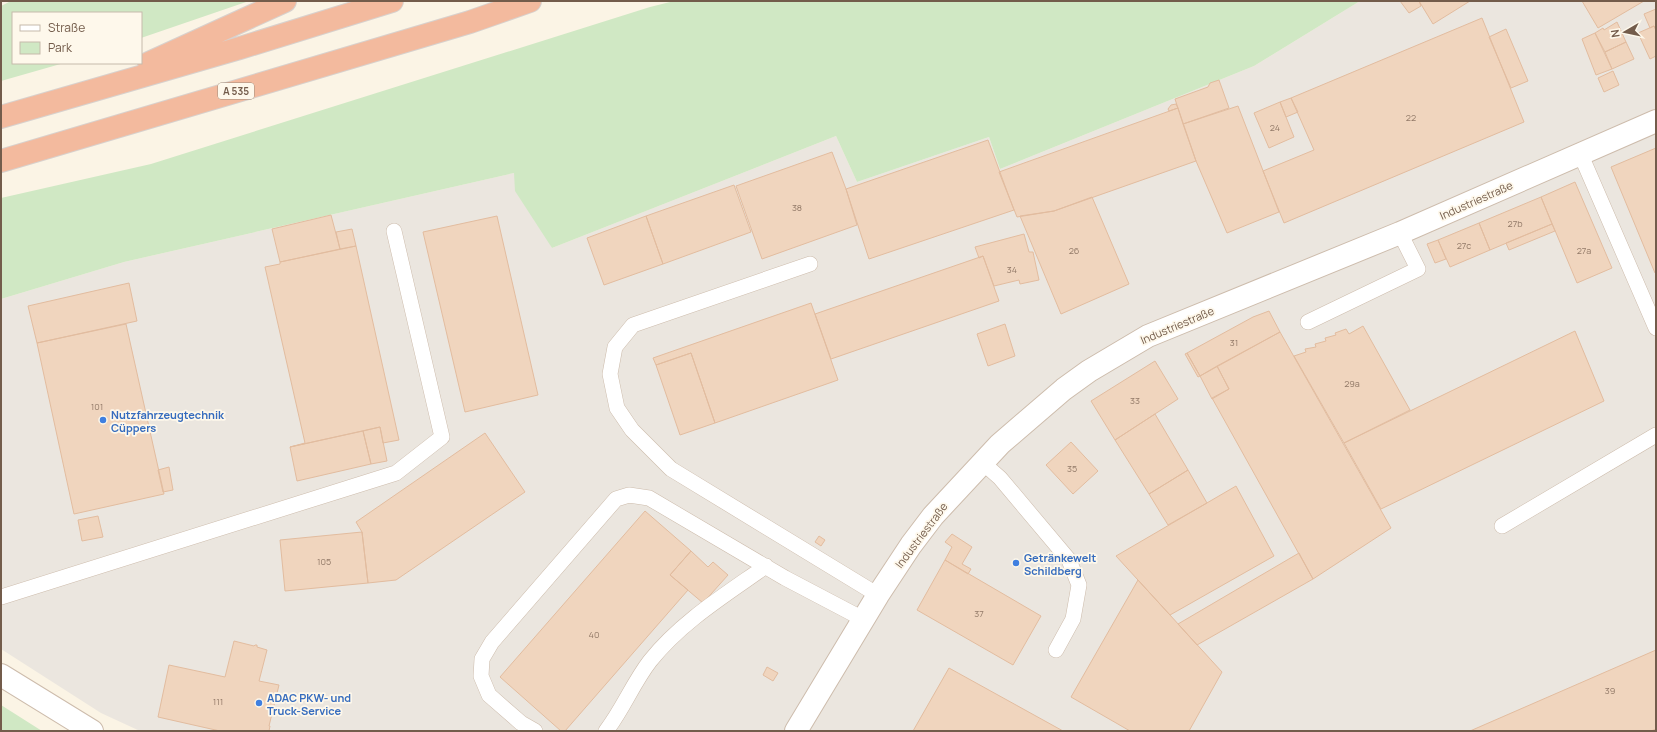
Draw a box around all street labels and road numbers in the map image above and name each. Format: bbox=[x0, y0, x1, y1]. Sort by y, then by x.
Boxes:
road number: A 535 bbox=[218, 83, 254, 99]
street label: Industriestraße bbox=[1437, 177, 1515, 223]
street label: Industriestraße bbox=[1138, 303, 1216, 347]
street label: Industriestraße bbox=[891, 499, 951, 571]

